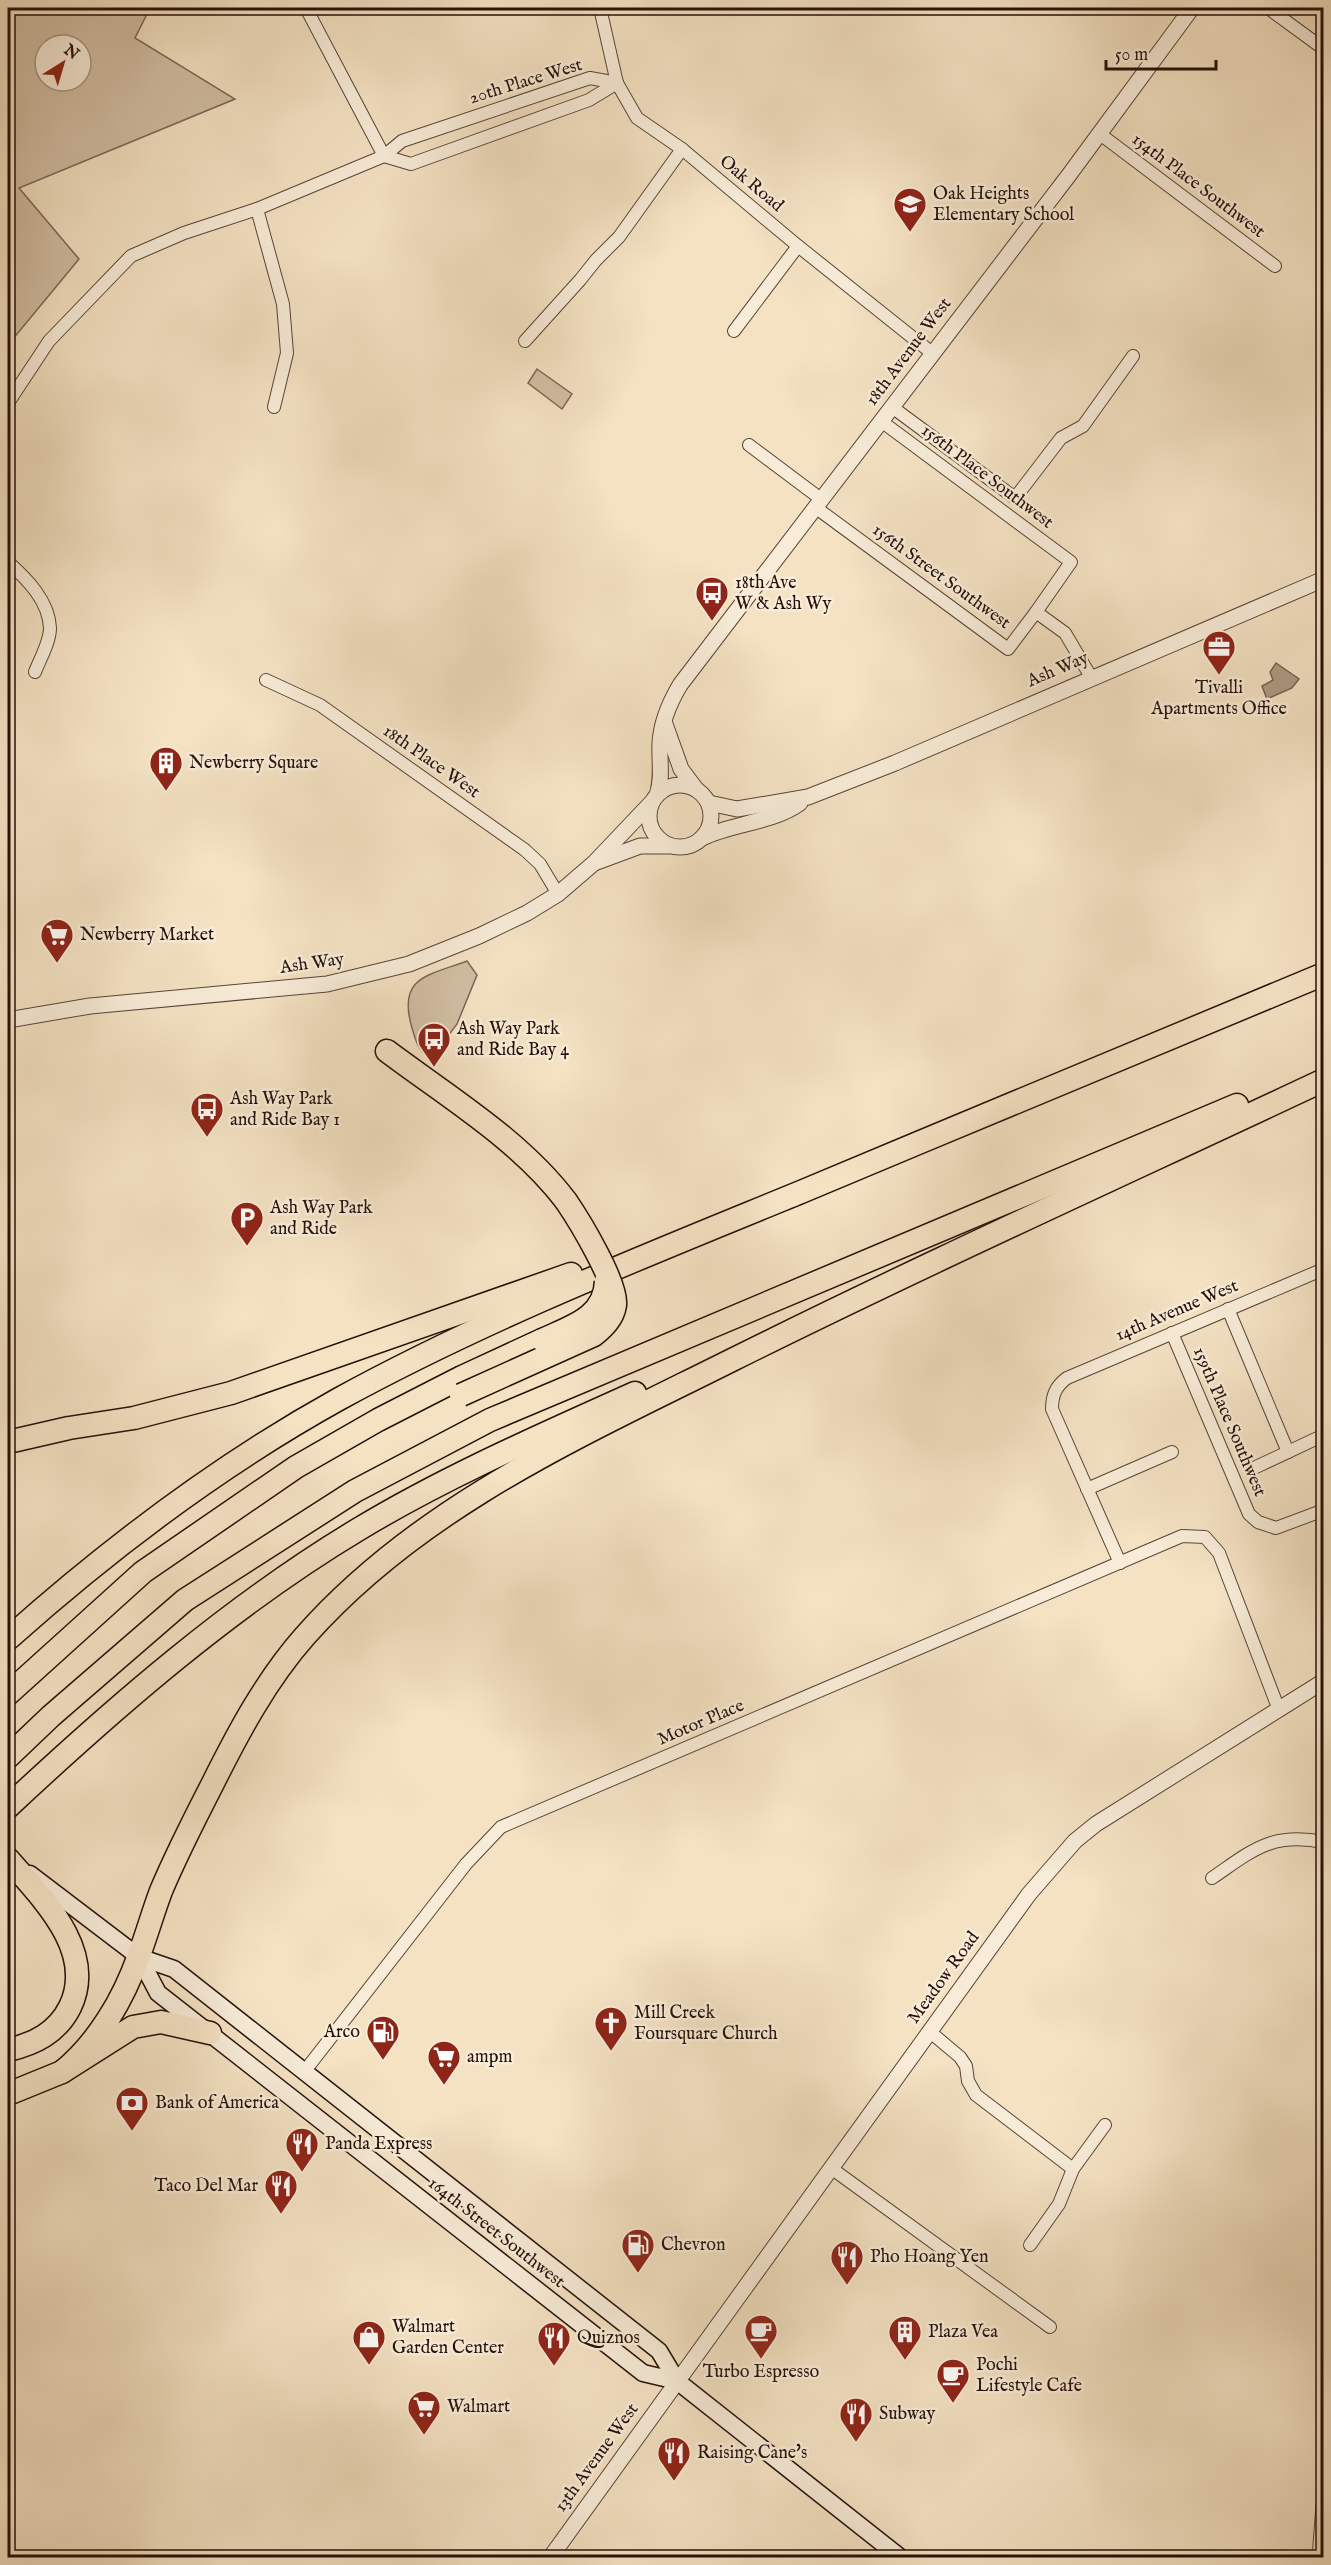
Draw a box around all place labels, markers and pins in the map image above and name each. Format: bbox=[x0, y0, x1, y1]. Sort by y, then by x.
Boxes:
place label: Oak Heights Elementary School bbox=[933, 183, 1074, 227]
school or university icon: Oak Heights Elementary School bbox=[892, 186, 928, 233]
place label: 18th Ave W & Ash Wy bbox=[735, 572, 831, 616]
bus stop icon: 18th Ave W & Ash Wy bbox=[694, 575, 730, 622]
office icon: Tivalli Apartments Office bbox=[1201, 629, 1237, 676]
place label: Tivalli Apartments Office bbox=[1150, 677, 1287, 721]
building icon: Newberry Square bbox=[148, 745, 184, 792]
place label: Newberry Square bbox=[189, 752, 318, 775]
supermarket icon: Newberry Market bbox=[39, 917, 75, 964]
place label: Newberry Market bbox=[80, 924, 214, 947]
place label: Ash Way Park and Ride Bay 4 bbox=[456, 1018, 569, 1062]
bus stop icon: Ash Way Park and Ride Bay 4 bbox=[416, 1021, 452, 1068]
place label: Ash Way Park and Ride Bay 1 bbox=[229, 1088, 340, 1132]
bus stop icon: Ash Way Park and Ride Bay 1 bbox=[189, 1091, 225, 1138]
place label: Ash Way Park and Ride bbox=[269, 1197, 373, 1241]
parking icon: Ash Way Park and Ride bbox=[229, 1200, 265, 1247]
place label: Mill Creek Foursquare Church bbox=[634, 2002, 778, 2046]
church icon: Mill Creek Foursquare Church bbox=[593, 2005, 629, 2052]
fuel station icon: Arco bbox=[365, 2014, 401, 2061]
place label: Arco bbox=[323, 2021, 360, 2044]
supermarket icon: ampm bbox=[426, 2039, 462, 2086]
place label: ampm bbox=[467, 2046, 512, 2069]
bank icon: Bank of America bbox=[114, 2085, 150, 2132]
place label: Bank of America bbox=[155, 2092, 279, 2115]
restaurant icon: Panda Express bbox=[284, 2126, 320, 2173]
place label: Panda Express bbox=[325, 2133, 432, 2156]
restaurant icon: Taco Del Mar bbox=[263, 2168, 299, 2215]
place label: Taco Del Mar bbox=[154, 2175, 258, 2198]
fuel station icon: Chevron bbox=[620, 2227, 656, 2274]
place label: Chevron bbox=[661, 2234, 726, 2257]
restaurant icon: Pho Hoang Yen bbox=[829, 2239, 865, 2286]
place label: Pho Hoang Yen bbox=[870, 2246, 989, 2269]
cafe icon: Turbo Espresso bbox=[743, 2313, 779, 2360]
building icon: Plaza Vea bbox=[887, 2314, 923, 2361]
place label: Walmart Garden Center bbox=[392, 2316, 504, 2360]
shop icon: Walmart Garden Center bbox=[351, 2319, 387, 2366]
restaurant icon: Quiznos bbox=[536, 2320, 572, 2367]
place label: Plaza Vea bbox=[928, 2321, 998, 2344]
place label: Quiznos bbox=[577, 2327, 640, 2350]
place label: Pochi Lifestyle Cafe bbox=[976, 2354, 1082, 2398]
cafe icon: Pochi Lifestyle Cafe bbox=[935, 2357, 971, 2404]
place label: Turbo Espresso bbox=[703, 2361, 820, 2384]
supermarket icon: Walmart bbox=[406, 2389, 442, 2436]
place label: Walmart bbox=[447, 2396, 510, 2419]
restaurant icon: Subway bbox=[838, 2396, 874, 2443]
place label: Subway bbox=[879, 2403, 935, 2426]
restaurant icon: Raising Cane's bbox=[656, 2435, 692, 2482]
place label: Raising Cane's bbox=[697, 2442, 807, 2465]

